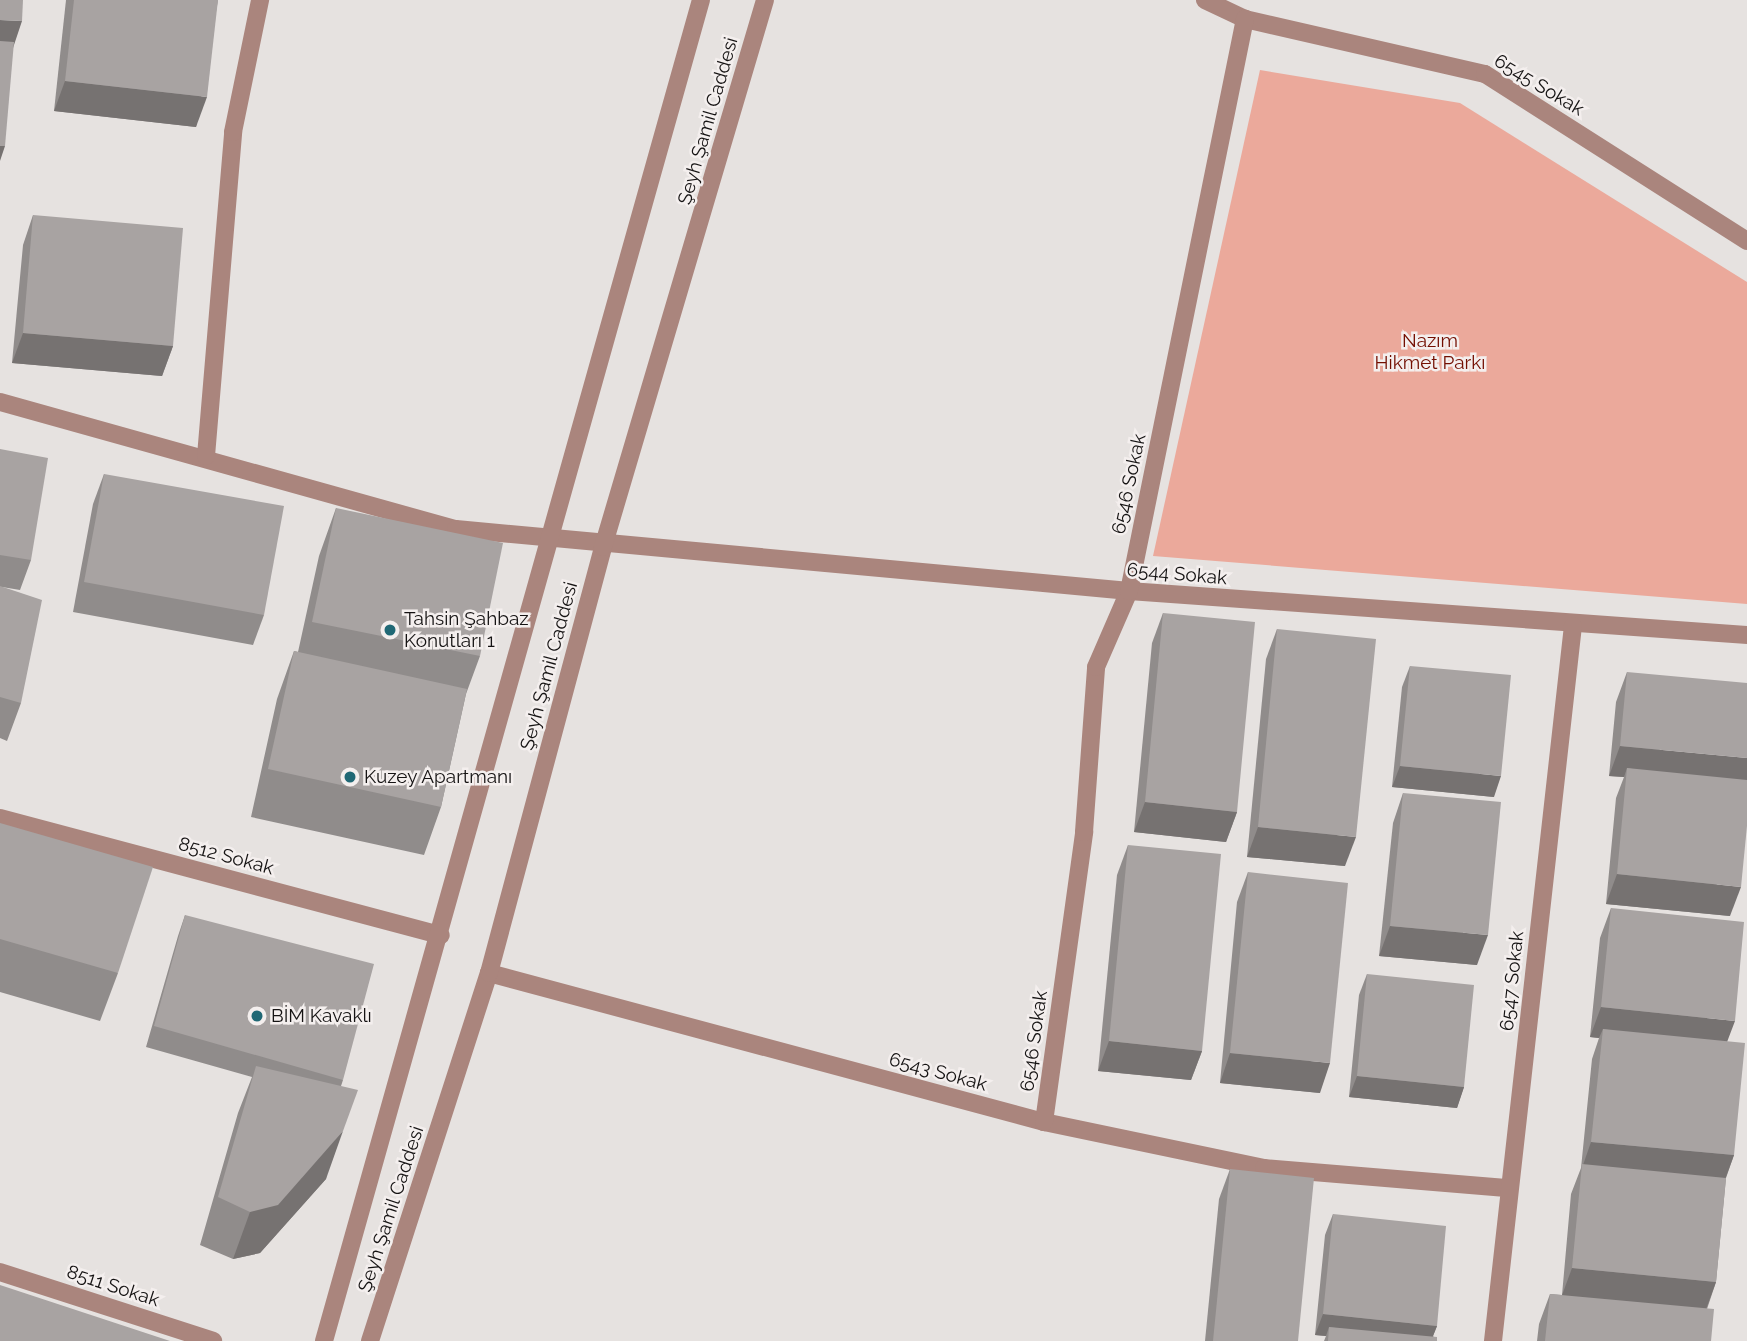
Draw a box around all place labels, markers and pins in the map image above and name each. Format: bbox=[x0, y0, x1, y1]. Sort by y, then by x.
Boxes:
place label: Tahsin Şahbaz Konutları 1 bbox=[404, 608, 529, 652]
marker: Tahsin Şahbaz Konutları 1 bbox=[382, 622, 398, 638]
place label: Kuzey Apartmanı bbox=[364, 766, 513, 788]
marker: Kuzey Apartmanı bbox=[342, 769, 358, 785]
place label: BİM Kavaklı bbox=[271, 1005, 372, 1027]
marker: BİM Kavaklı bbox=[249, 1008, 265, 1024]

